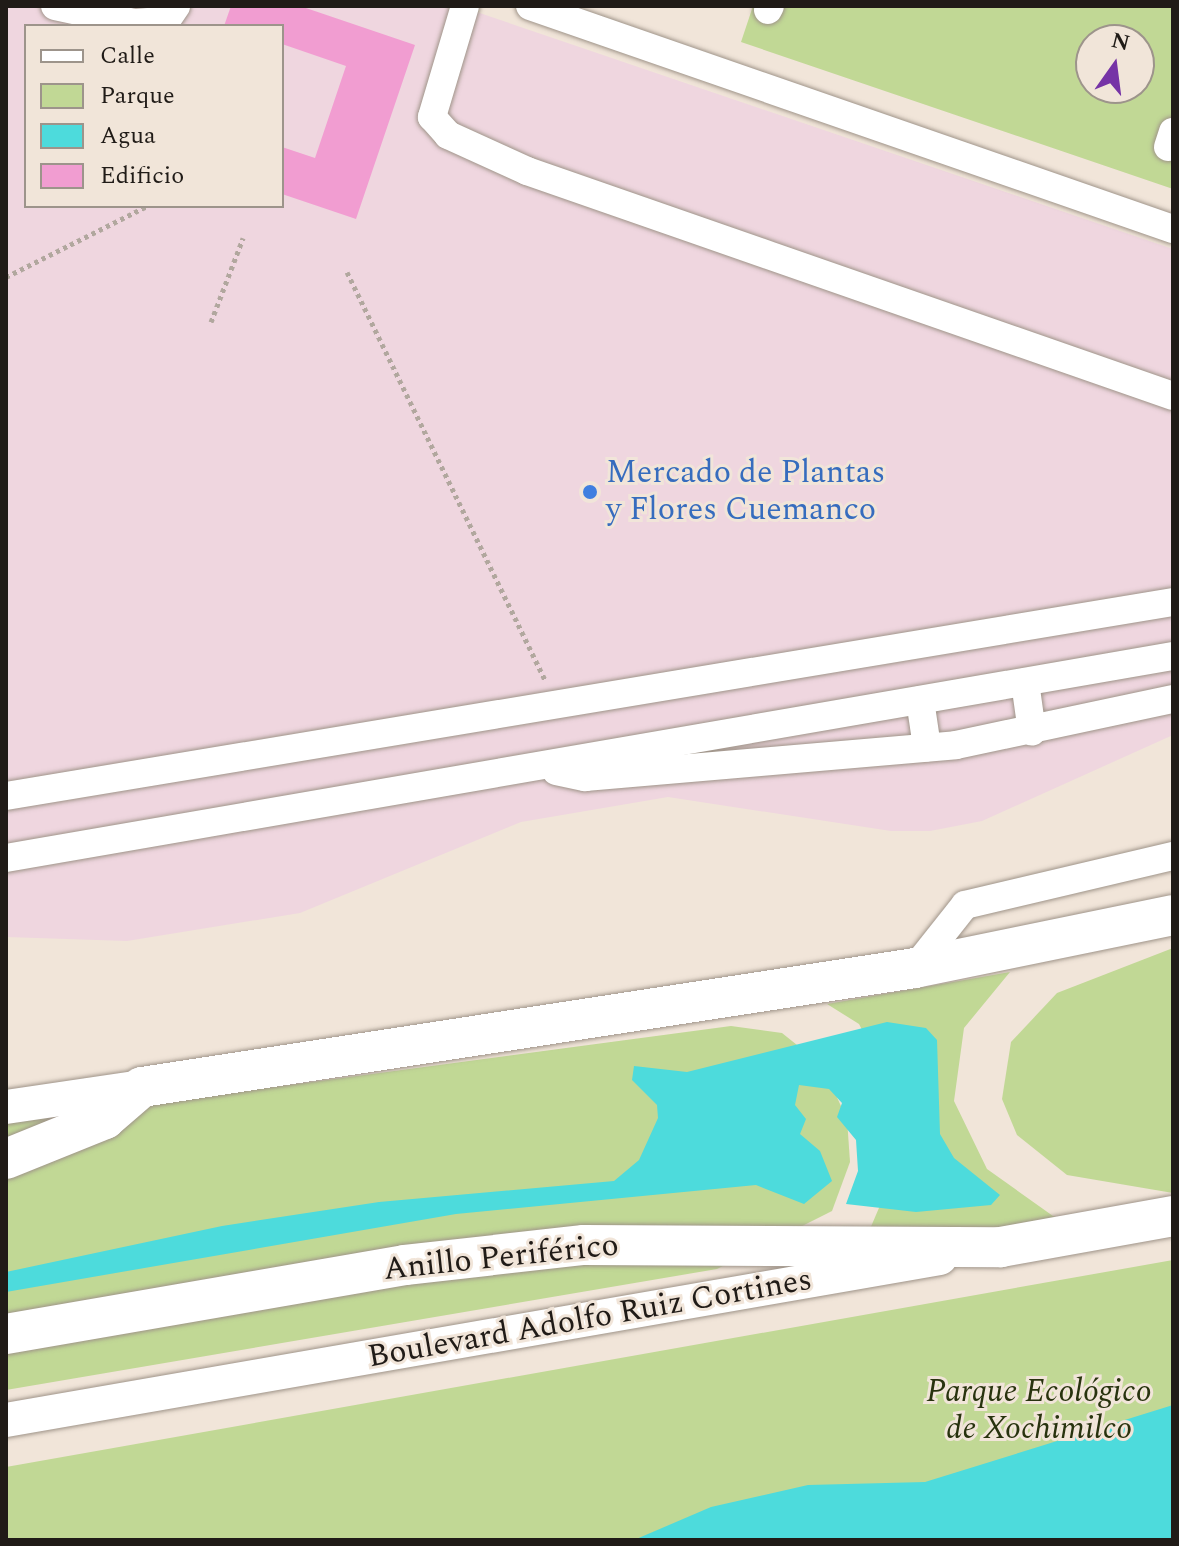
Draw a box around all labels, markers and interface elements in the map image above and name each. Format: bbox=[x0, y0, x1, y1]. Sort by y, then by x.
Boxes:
legend bbox=[24, 24, 284, 208]
north arrow bbox=[1075, 24, 1155, 104]
text: N bbox=[1108, 24, 1133, 60]
text: Calle bbox=[100, 38, 155, 74]
text: Parque bbox=[100, 78, 175, 114]
text: Agua bbox=[100, 118, 156, 154]
text: Edificio bbox=[100, 158, 184, 194]
place label: Mercado de Plantas y Flores Cuemanco bbox=[606, 455, 885, 530]
marker: Mercado de Plantas y Flores Cuemanco bbox=[581, 483, 599, 501]
street label: Anillo Periférico bbox=[381, 1227, 621, 1289]
street label: Boulevard Adolfo Ruiz Cortines bbox=[365, 1261, 815, 1377]
park label: Parque Ecológico de Xochimilco bbox=[926, 1374, 1152, 1449]

